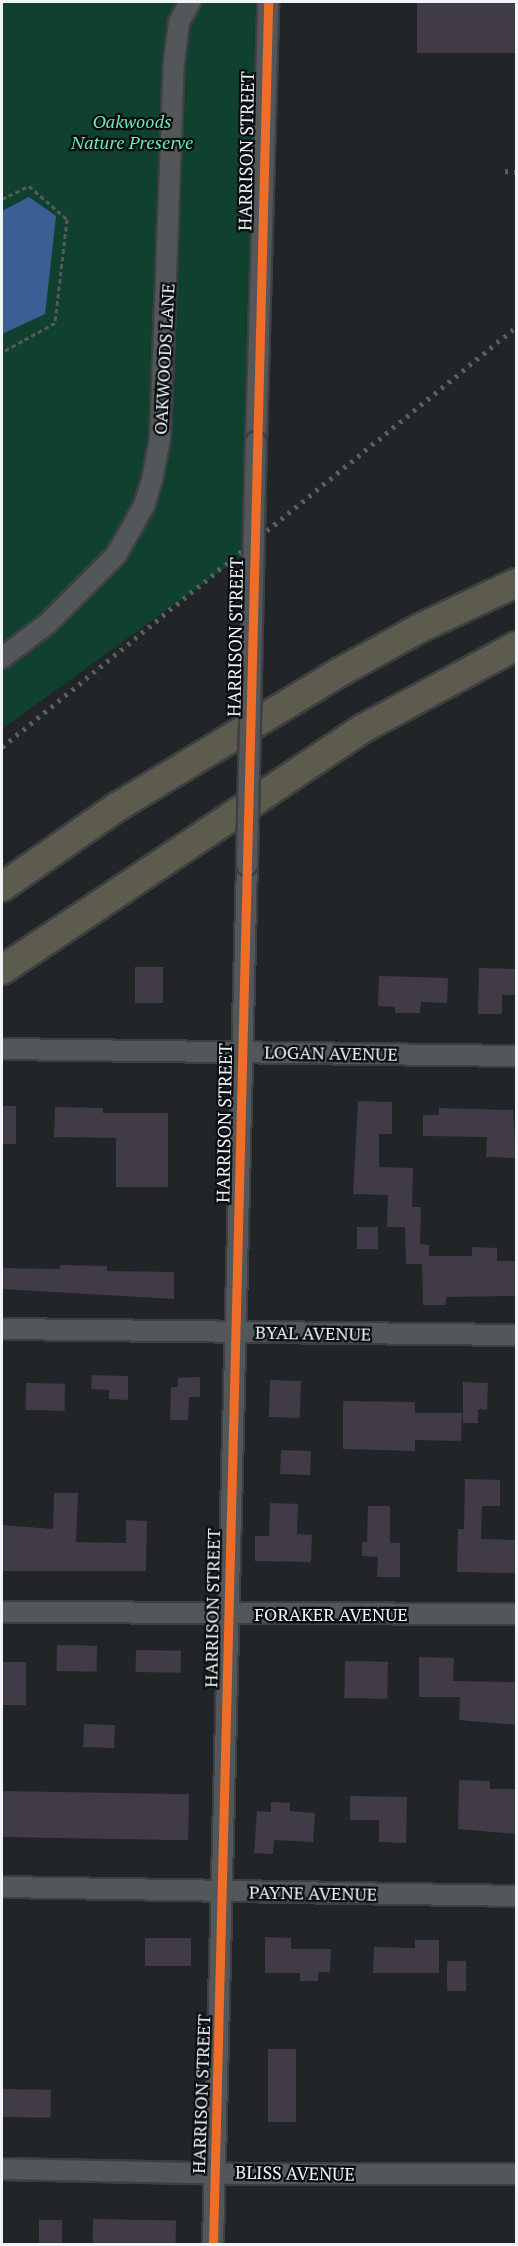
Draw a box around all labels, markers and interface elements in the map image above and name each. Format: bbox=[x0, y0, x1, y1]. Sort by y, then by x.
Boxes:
street label: HARRISON STREET bbox=[234, 71, 258, 231]
park label: Oakwoods Nature Preserve bbox=[71, 111, 193, 154]
street label: OAKWOODS LANE bbox=[149, 283, 179, 435]
street label: HARRISON STREET bbox=[223, 557, 247, 717]
street label: LOGAN AVENUE bbox=[264, 1041, 398, 1065]
street label: HARRISON STREET bbox=[212, 1043, 236, 1203]
street label: BYAL AVENUE bbox=[255, 1321, 371, 1345]
street label: HARRISON STREET bbox=[200, 1528, 224, 1688]
street label: FORAKER AVENUE bbox=[254, 1603, 408, 1625]
street label: PAYNE AVENUE bbox=[248, 1881, 378, 1905]
street label: HARRISON STREET bbox=[187, 2014, 215, 2174]
street label: BLISS AVENUE bbox=[235, 2161, 355, 2185]

